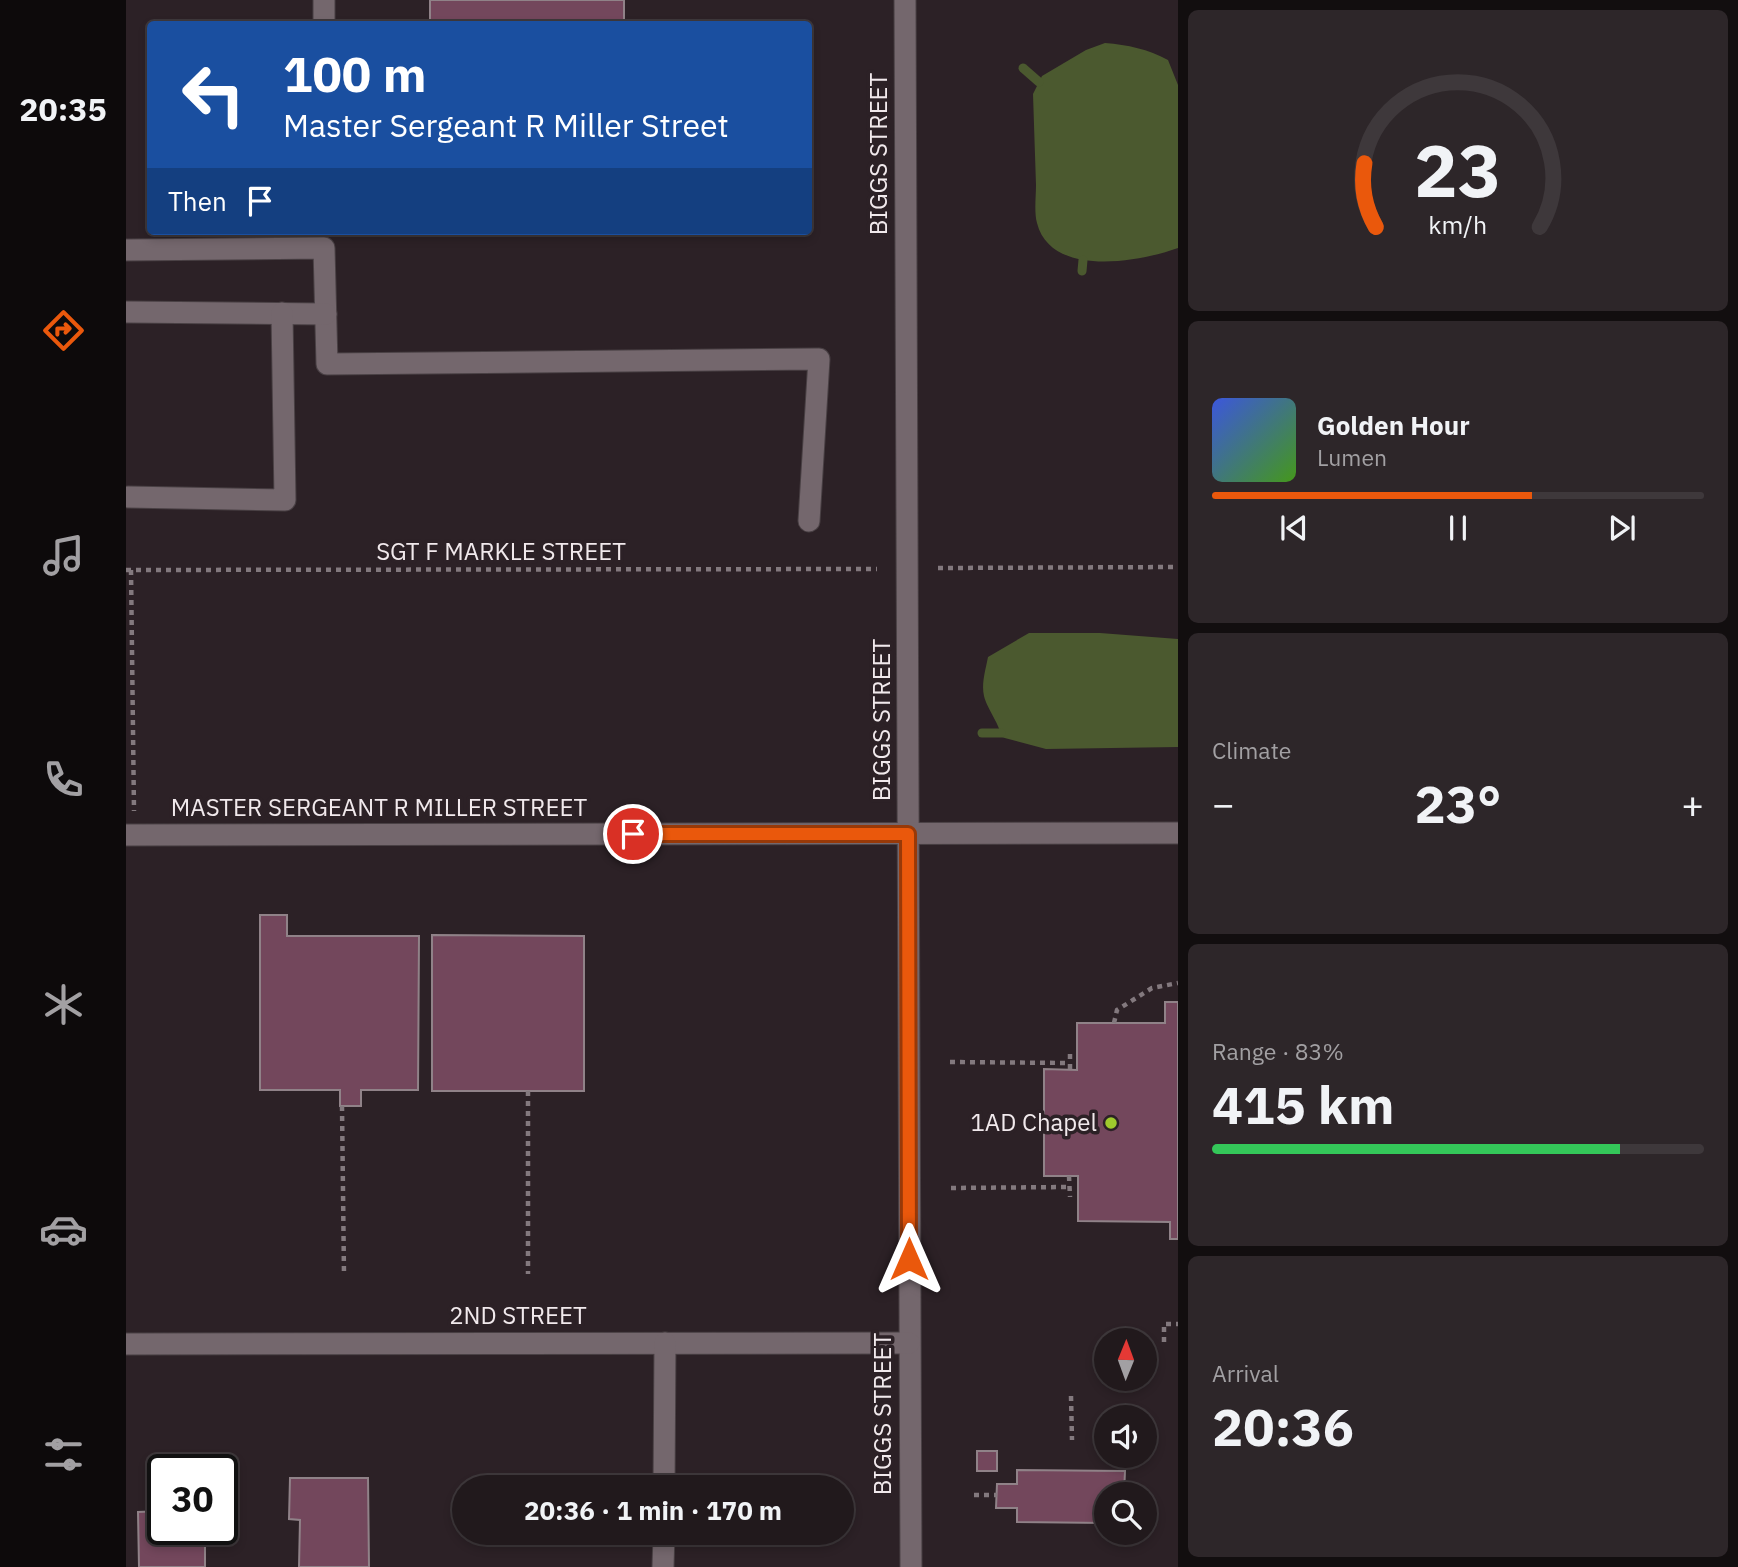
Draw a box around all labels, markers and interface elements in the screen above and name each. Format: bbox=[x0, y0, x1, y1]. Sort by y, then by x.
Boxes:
text: 100 m bbox=[283, 42, 427, 105]
icon: left bbox=[168, 49, 259, 140]
street label: BIGGS STREET bbox=[862, 72, 894, 235]
text: 20:35 bbox=[19, 88, 107, 130]
text: Master Sergeant R Miller Street bbox=[283, 104, 729, 146]
text: 23 bbox=[1414, 122, 1502, 217]
icon: arrive bbox=[241, 182, 279, 220]
text: Then bbox=[168, 184, 227, 218]
text: km/h bbox=[1429, 208, 1487, 241]
icon: directions bbox=[39, 306, 88, 355]
text: Golden Hour bbox=[1317, 408, 1470, 442]
text: Lumen bbox=[1317, 442, 1387, 472]
icon: previous bbox=[1275, 509, 1313, 547]
icon: pause bbox=[1439, 509, 1477, 547]
icon: next bbox=[1603, 509, 1641, 547]
icon: music bbox=[39, 531, 88, 580]
street label: SGT F MARKLE STREET bbox=[376, 535, 626, 567]
street label: BIGGS STREET bbox=[865, 638, 897, 801]
text: Climate bbox=[1212, 735, 1291, 765]
icon: phone bbox=[39, 755, 88, 804]
text: 23° bbox=[1415, 770, 1501, 837]
text: − bbox=[1212, 779, 1235, 828]
text: + bbox=[1681, 779, 1704, 828]
street label: MASTER SERGEANT R MILLER STREET bbox=[171, 791, 587, 823]
pin bbox=[603, 804, 663, 864]
icon: arrive bbox=[614, 815, 652, 853]
icon: climate bbox=[39, 980, 88, 1029]
text: Range · 83% bbox=[1212, 1036, 1344, 1066]
text: 415 km bbox=[1212, 1071, 1394, 1138]
place label: 1AD Chapel bbox=[970, 1106, 1097, 1138]
marker: 1AD Chapel bbox=[1103, 1115, 1119, 1131]
icon: car bbox=[39, 1205, 88, 1254]
position arrow bbox=[872, 1222, 946, 1296]
street label: 2ND STREET bbox=[449, 1299, 587, 1331]
north arrow bbox=[1094, 1328, 1157, 1391]
map controls bbox=[1094, 1328, 1157, 1545]
street label: BIGGS STREET bbox=[866, 1332, 898, 1495]
text: Arrival bbox=[1212, 1358, 1279, 1388]
text: 20:36 bbox=[1212, 1393, 1354, 1460]
button: sound bbox=[1094, 1405, 1157, 1468]
icon: filters bbox=[39, 1430, 88, 1479]
speed limit sign: 30 bbox=[147, 1454, 238, 1545]
button: search bbox=[1094, 1482, 1157, 1545]
text: 20:36 · 1 min · 170 m bbox=[524, 1493, 782, 1527]

